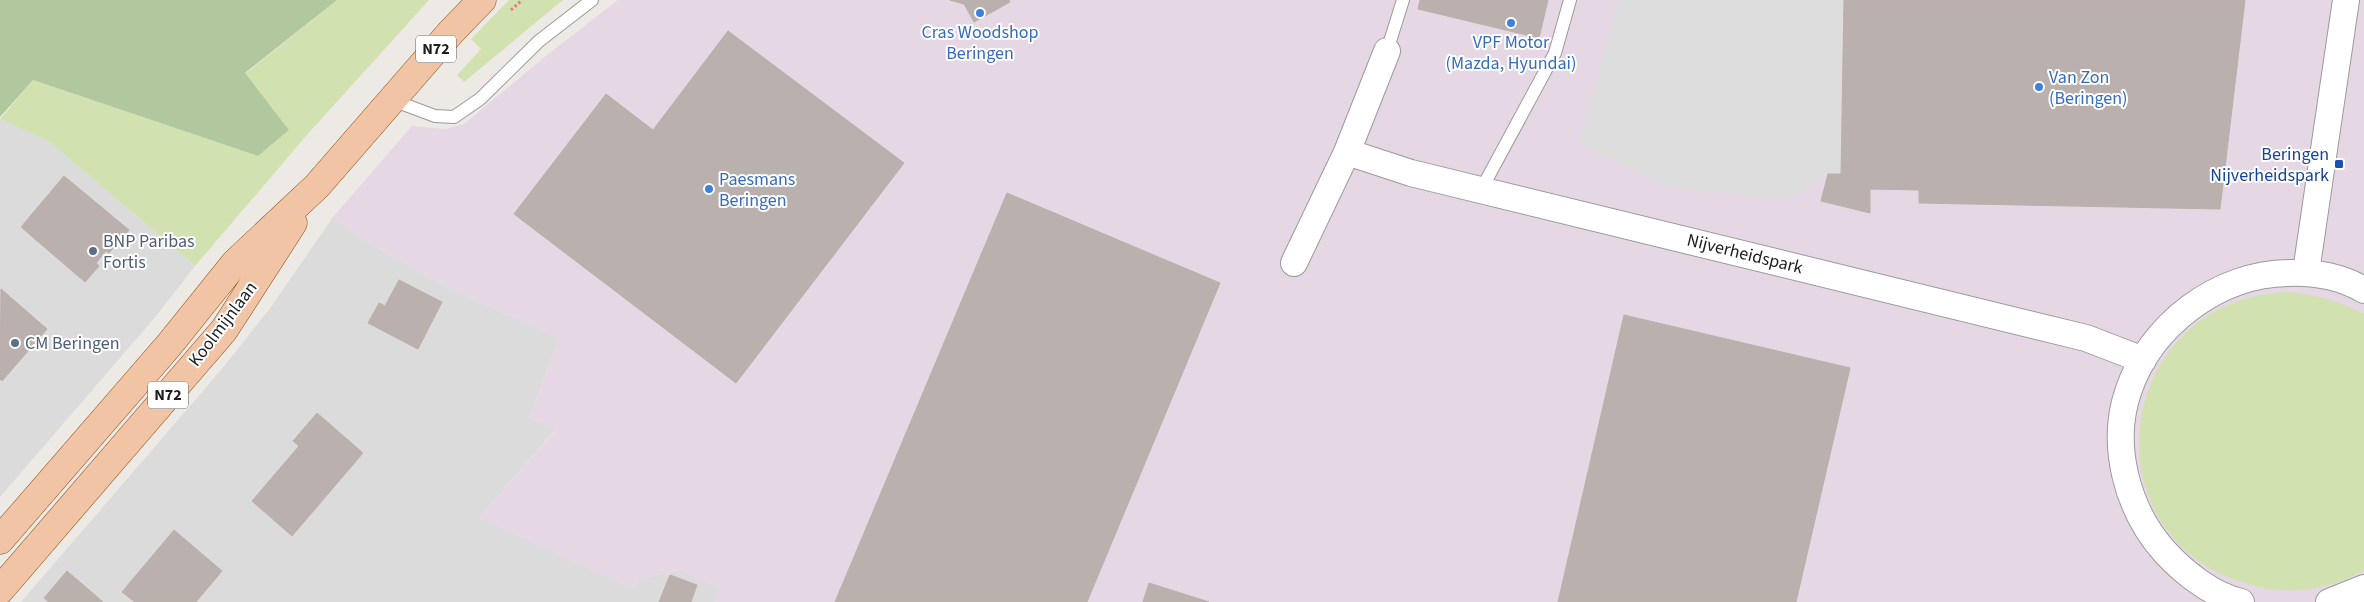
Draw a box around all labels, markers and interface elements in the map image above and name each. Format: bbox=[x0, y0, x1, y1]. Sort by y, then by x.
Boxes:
marker: Cras Woodshop Beringen bbox=[974, 7, 986, 19]
marker: VPF Motor (Mazda, Hyundai) bbox=[1505, 17, 1517, 29]
place label: Cras Woodshop Beringen bbox=[921, 20, 1039, 66]
place label: VPF Motor (Mazda, Hyundai) bbox=[1446, 30, 1576, 76]
road number: N72 bbox=[416, 36, 456, 62]
place label: Van Zon (Beringen) bbox=[2049, 65, 2128, 111]
marker: Van Zon (Beringen) bbox=[2033, 81, 2045, 93]
place label: Beringen Nijverheidspark bbox=[2210, 142, 2329, 188]
marker: Beringen Nijverheidspark bbox=[2333, 158, 2345, 170]
place label: Paesmans Beringen bbox=[719, 167, 795, 213]
marker: Paesmans Beringen bbox=[703, 183, 715, 195]
street label: Nijverheidspark bbox=[1684, 228, 1806, 281]
place label: BNP Paribas Fortis bbox=[103, 229, 195, 275]
marker: BNP Paribas Fortis bbox=[87, 245, 99, 257]
street label: Koolmijnlaan bbox=[183, 276, 263, 372]
place label: CM Beringen bbox=[25, 331, 120, 356]
marker: CM Beringen bbox=[9, 337, 21, 349]
road number: N72 bbox=[148, 382, 188, 408]

